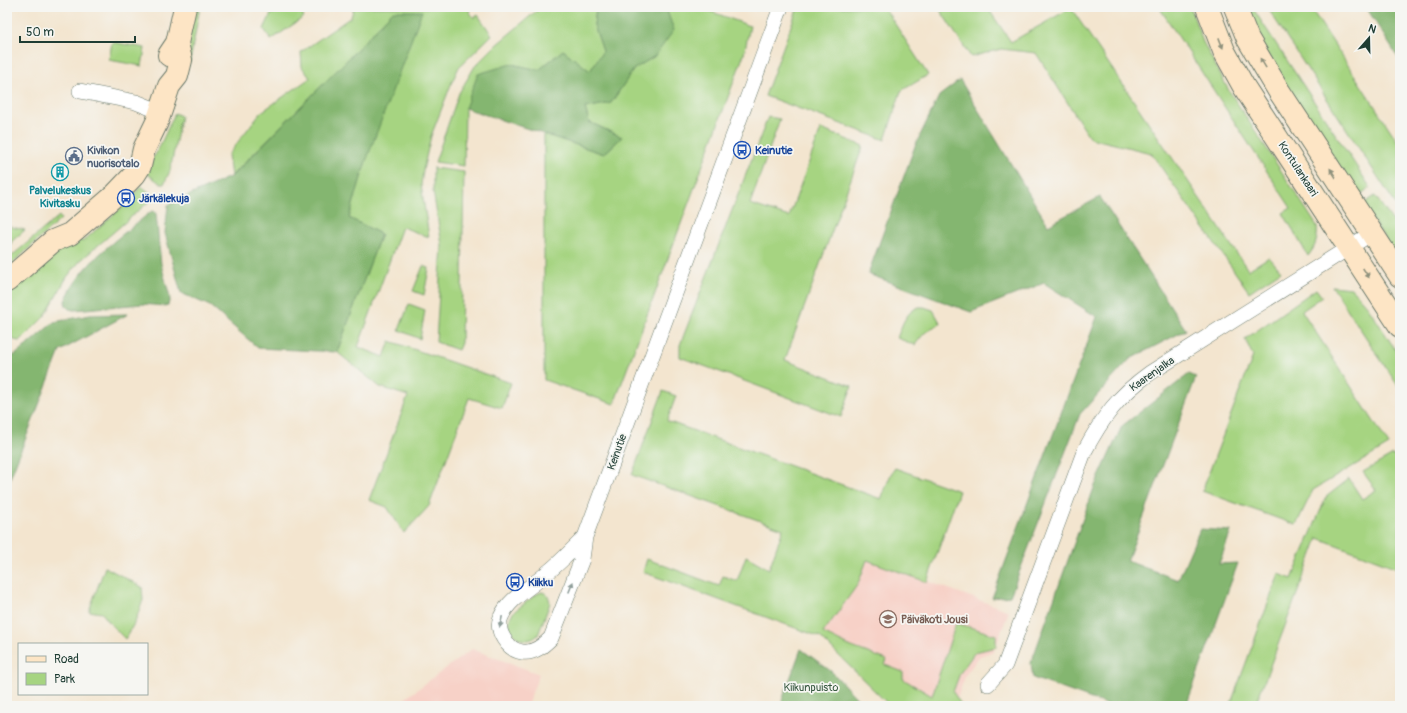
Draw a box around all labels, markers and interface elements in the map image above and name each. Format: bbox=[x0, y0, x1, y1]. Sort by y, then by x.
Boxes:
scale bar bbox=[20, 18, 135, 44]
north arrow bbox=[1349, 18, 1389, 58]
text: N bbox=[1367, 22, 1378, 37]
text: 50 m bbox=[26, 25, 54, 40]
one-way arrow bbox=[1219, 38, 1225, 50]
one-way arrow bbox=[1259, 57, 1266, 69]
street label: Kontulankaari bbox=[1275, 139, 1321, 199]
bus stop icon: Keinutie bbox=[732, 140, 752, 160]
place label: Kivikon nuorisotalo bbox=[87, 144, 140, 170]
place label: Keinutie bbox=[755, 144, 793, 157]
public building icon: Kivikon nuorisotalo bbox=[64, 146, 84, 166]
building icon: Palvelukeskus Kivitasku bbox=[50, 162, 70, 182]
one-way arrow bbox=[1329, 167, 1337, 178]
place label: Palvelukeskus Kivitasku bbox=[29, 184, 91, 210]
bus stop icon: Järkälekuja bbox=[116, 188, 136, 208]
place label: Järkälekuja bbox=[139, 192, 189, 205]
one-way arrow bbox=[1362, 268, 1370, 279]
street label: Kaarenjalka bbox=[1127, 354, 1177, 394]
street label: Keinutie bbox=[604, 432, 630, 472]
bus stop icon: Kiikku bbox=[505, 572, 525, 592]
place label: Kiikku bbox=[528, 576, 554, 589]
one-way arrow bbox=[568, 581, 574, 592]
school or university icon: Päiväkoti Jousi bbox=[878, 609, 898, 629]
place label: Päiväkoti Jousi bbox=[901, 613, 968, 626]
one-way arrow bbox=[497, 615, 503, 628]
legend bbox=[18, 643, 148, 695]
text: Road bbox=[54, 652, 79, 667]
text: Park bbox=[54, 672, 75, 687]
park label: Kiikunpuisto bbox=[784, 681, 839, 694]

